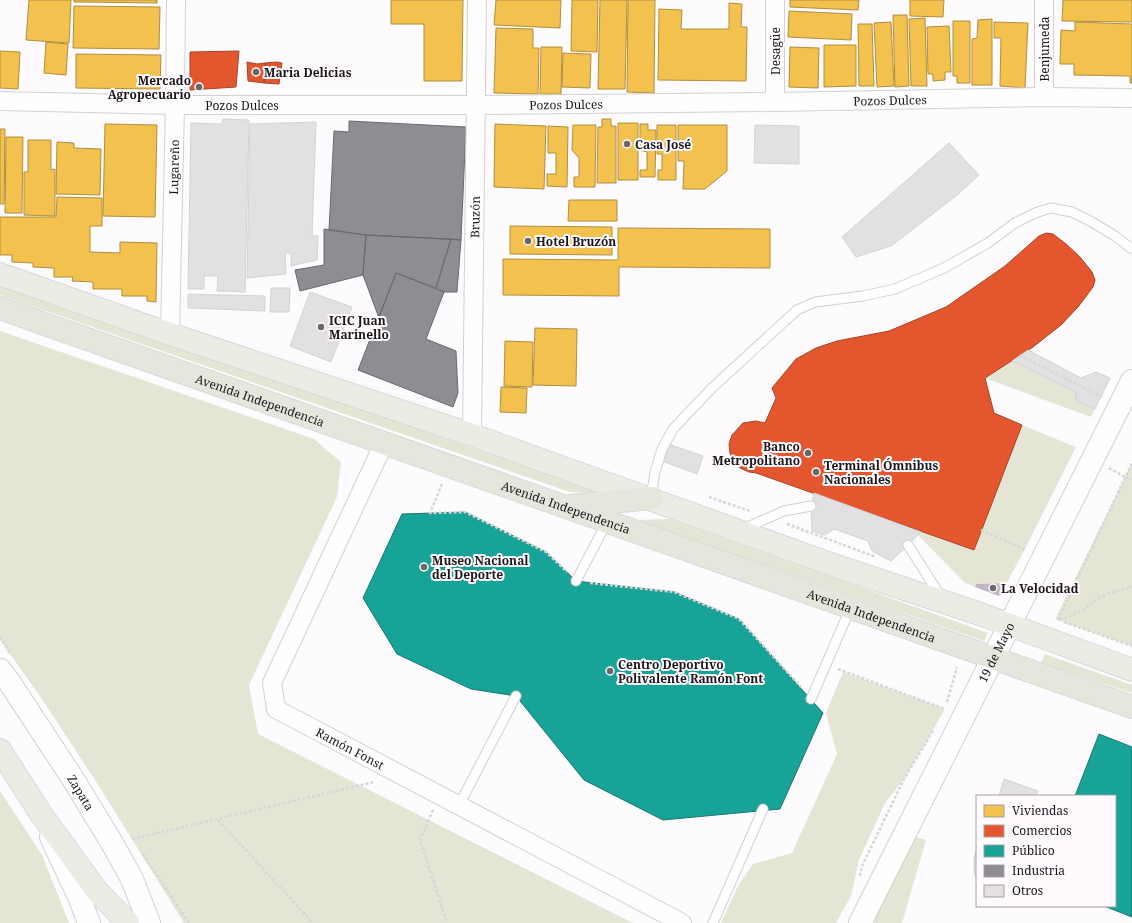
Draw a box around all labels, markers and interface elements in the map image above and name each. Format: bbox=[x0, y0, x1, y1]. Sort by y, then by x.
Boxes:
street label: Benjumeda bbox=[1036, 16, 1053, 82]
street label: Desagüe bbox=[767, 27, 784, 75]
place label: Maria Delicias bbox=[264, 64, 352, 81]
marker: Maria Delicias bbox=[251, 67, 261, 77]
place label: Mercado Agropecuario bbox=[108, 72, 191, 103]
marker: Mercado Agropecuario bbox=[194, 82, 204, 92]
street label: Pozos Dulces bbox=[853, 91, 927, 109]
street label: Pozos Dulces bbox=[529, 95, 603, 113]
street label: Pozos Dulces bbox=[205, 97, 279, 114]
place label: Casa José bbox=[635, 136, 691, 153]
street label: Lugareño bbox=[165, 139, 183, 195]
marker: Casa José bbox=[622, 139, 632, 149]
street label: Bruzón bbox=[466, 196, 483, 238]
place label: Hotel Bruzón bbox=[536, 233, 616, 250]
marker: Hotel Bruzón bbox=[523, 236, 533, 246]
place label: ICIC Juan Marinello bbox=[329, 312, 389, 343]
marker: ICIC Juan Marinello bbox=[316, 322, 326, 332]
street label: Avenida Independencia bbox=[193, 370, 327, 430]
place label: Banco Metropolitano bbox=[712, 438, 800, 469]
marker: Banco Metropolitano bbox=[803, 448, 813, 458]
place label: Terminal Ómnibus Nacionales bbox=[824, 457, 938, 488]
marker: Terminal Ómnibus Nacionales bbox=[811, 467, 821, 477]
street label: Avenida Independencia bbox=[499, 476, 633, 538]
place label: Museo Nacional del Deporte bbox=[432, 552, 529, 583]
marker: Museo Nacional del Deporte bbox=[419, 562, 429, 572]
place label: La Velocidad bbox=[1001, 580, 1079, 597]
marker: La Velocidad bbox=[988, 583, 998, 593]
street label: Avenida Independencia bbox=[805, 585, 938, 646]
street label: 19 de Mayo bbox=[974, 619, 1018, 685]
place label: Centro Deportivo Polivalente Ramón Font bbox=[618, 656, 763, 687]
marker: Centro Deportivo Polivalente Ramón Font bbox=[605, 666, 615, 676]
street label: Ramón Fonst bbox=[313, 723, 387, 773]
street label: Zapata bbox=[64, 771, 99, 814]
legend bbox=[976, 795, 1116, 907]
text: Viviendas bbox=[1012, 802, 1068, 819]
text: Comercios bbox=[1012, 822, 1072, 839]
text: Público bbox=[1012, 842, 1055, 859]
text: Industria bbox=[1012, 862, 1065, 879]
text: Otros bbox=[1012, 882, 1043, 899]

